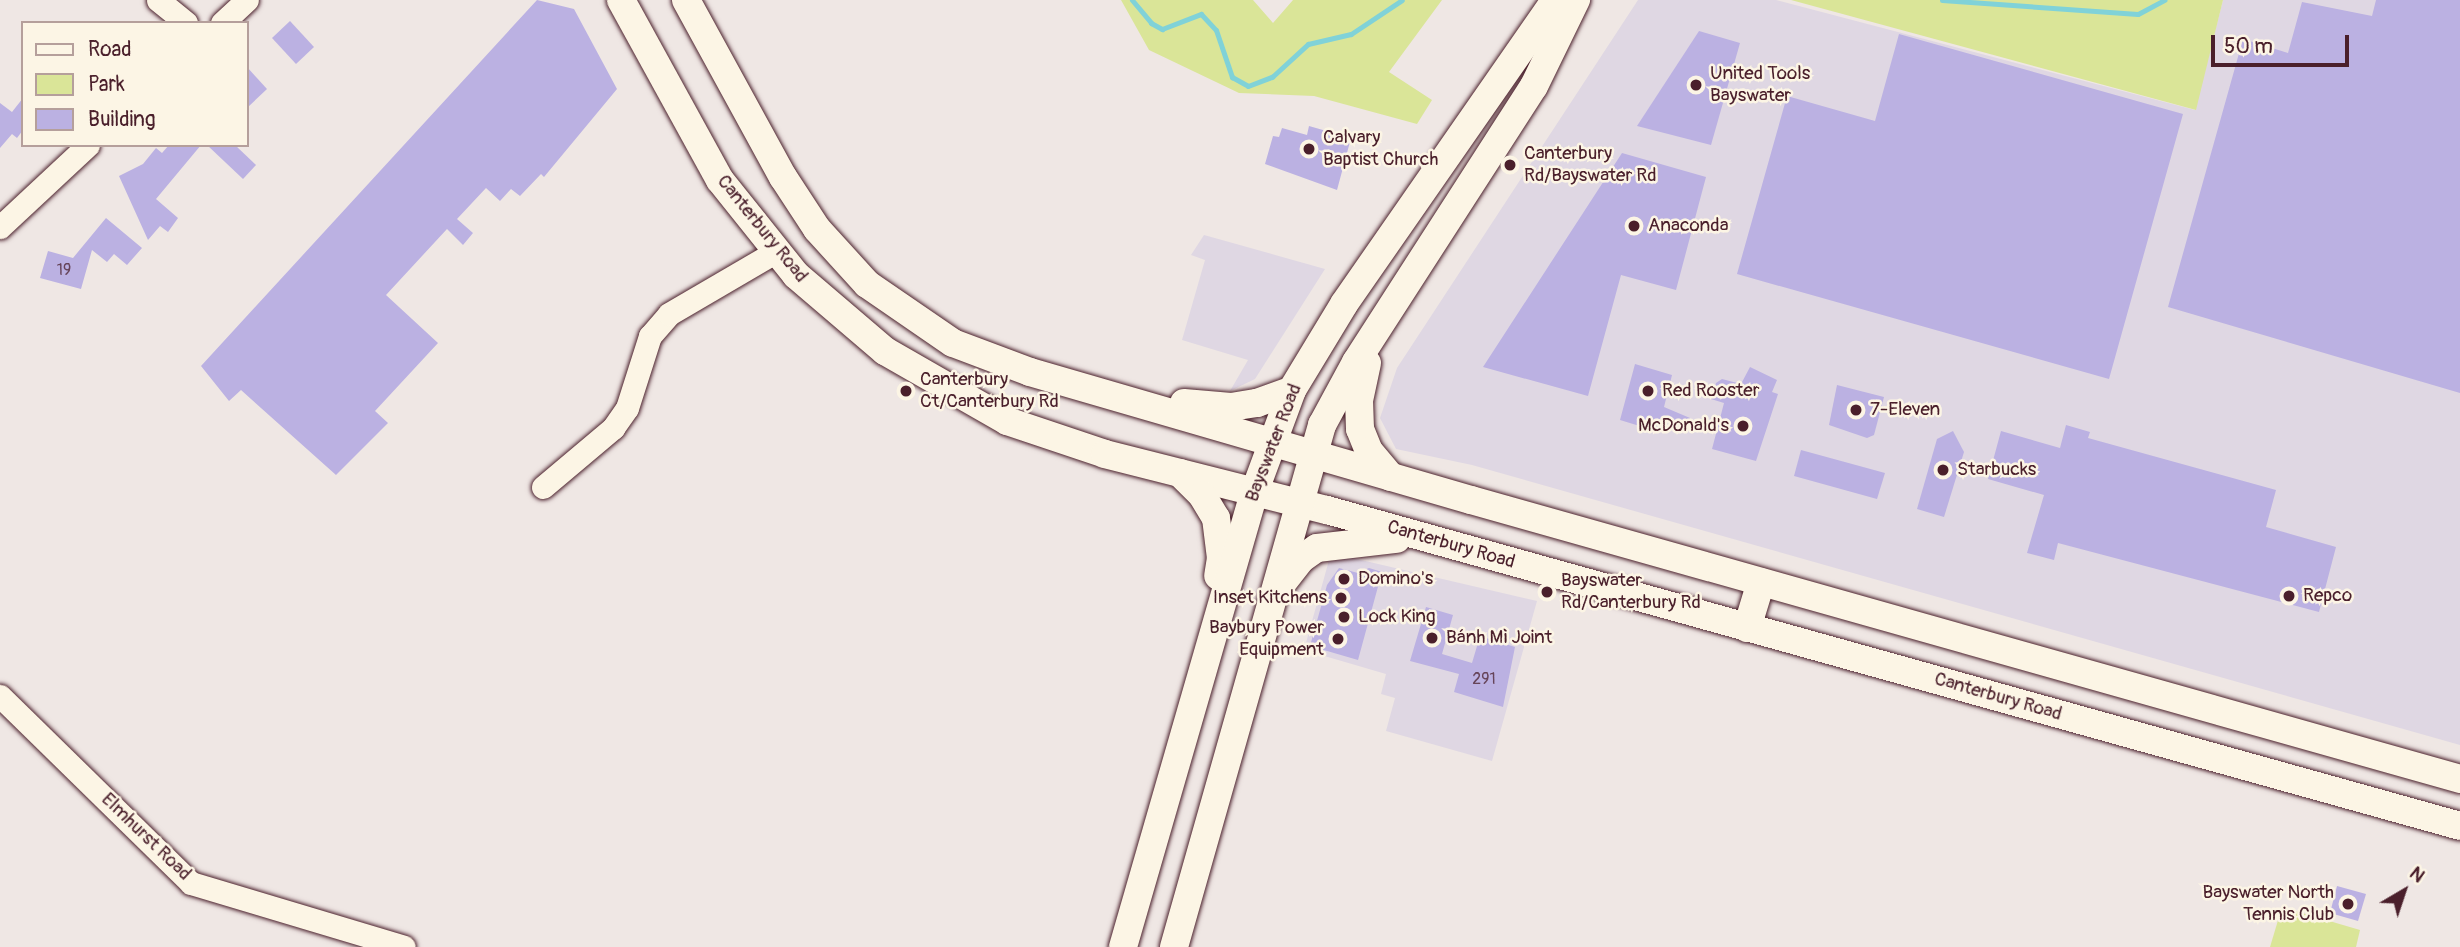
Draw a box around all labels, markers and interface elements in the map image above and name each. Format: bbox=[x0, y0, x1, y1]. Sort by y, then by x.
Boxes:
legend bbox=[21, 21, 248, 147]
scale bar bbox=[2215, 21, 2353, 65]
text: 50 m bbox=[2224, 33, 2273, 60]
text: Road bbox=[88, 36, 132, 63]
place label: United Tools Bayswater bbox=[1710, 63, 1810, 107]
text: Park bbox=[88, 71, 125, 98]
marker: United Tools Bayswater bbox=[1688, 77, 1704, 93]
text: Building bbox=[88, 106, 155, 133]
place label: Calvary Baptist Church bbox=[1323, 127, 1438, 171]
marker: Calvary Baptist Church bbox=[1301, 141, 1317, 157]
place label: Canterbury Rd/Bayswater Rd bbox=[1524, 143, 1657, 187]
marker: Canterbury Rd/Bayswater Rd bbox=[1502, 157, 1518, 173]
street label: Canterbury Road bbox=[712, 171, 812, 287]
place label: Anaconda bbox=[1648, 215, 1728, 237]
marker: Anaconda bbox=[1626, 218, 1642, 234]
house number: 19 bbox=[57, 260, 71, 280]
place label: Canterbury Ct/Canterbury Rd bbox=[920, 369, 1059, 413]
place label: Red Rooster bbox=[1662, 380, 1760, 402]
street label: Bayswater Road bbox=[1241, 381, 1307, 505]
marker: Canterbury Ct/Canterbury Rd bbox=[898, 383, 914, 399]
marker: Red Rooster bbox=[1640, 383, 1656, 399]
place label: 7-Eleven bbox=[1870, 399, 1940, 421]
marker: 7-Eleven bbox=[1848, 402, 1864, 418]
place label: McDonald's bbox=[1638, 415, 1729, 437]
marker: McDonald's bbox=[1735, 418, 1751, 434]
place label: Starbucks bbox=[1957, 459, 2036, 481]
marker: Starbucks bbox=[1935, 462, 1951, 478]
street label: Canterbury Road bbox=[1385, 516, 1517, 574]
place label: Domino's bbox=[1358, 568, 1433, 590]
place label: Bayswater Rd/Canterbury Rd bbox=[1561, 570, 1701, 614]
marker: Domino's bbox=[1336, 571, 1352, 587]
marker: Bayswater Rd/Canterbury Rd bbox=[1539, 584, 1555, 600]
place label: Repco bbox=[2303, 585, 2352, 607]
place label: Inset Kitchens bbox=[1213, 587, 1327, 609]
marker: Repco bbox=[2281, 588, 2297, 604]
marker: Inset Kitchens bbox=[1333, 590, 1349, 606]
place label: Lock King bbox=[1358, 606, 1436, 628]
marker: Lock King bbox=[1336, 609, 1352, 625]
place label: Baybury Power Equipment bbox=[1209, 617, 1324, 661]
place label: Bánh Mì Joint bbox=[1446, 627, 1552, 649]
marker: Bánh Mì Joint bbox=[1424, 630, 1440, 646]
marker: Baybury Power Equipment bbox=[1330, 631, 1346, 647]
street label: Canterbury Road bbox=[1932, 668, 2064, 726]
house number: 291 bbox=[1472, 669, 1496, 689]
street label: Elmhurst Road bbox=[96, 788, 196, 886]
north arrow bbox=[2369, 856, 2439, 926]
text: N bbox=[2405, 861, 2430, 888]
place label: Bayswater North Tennis Club bbox=[2202, 882, 2334, 926]
marker: Bayswater North Tennis Club bbox=[2340, 896, 2356, 912]

